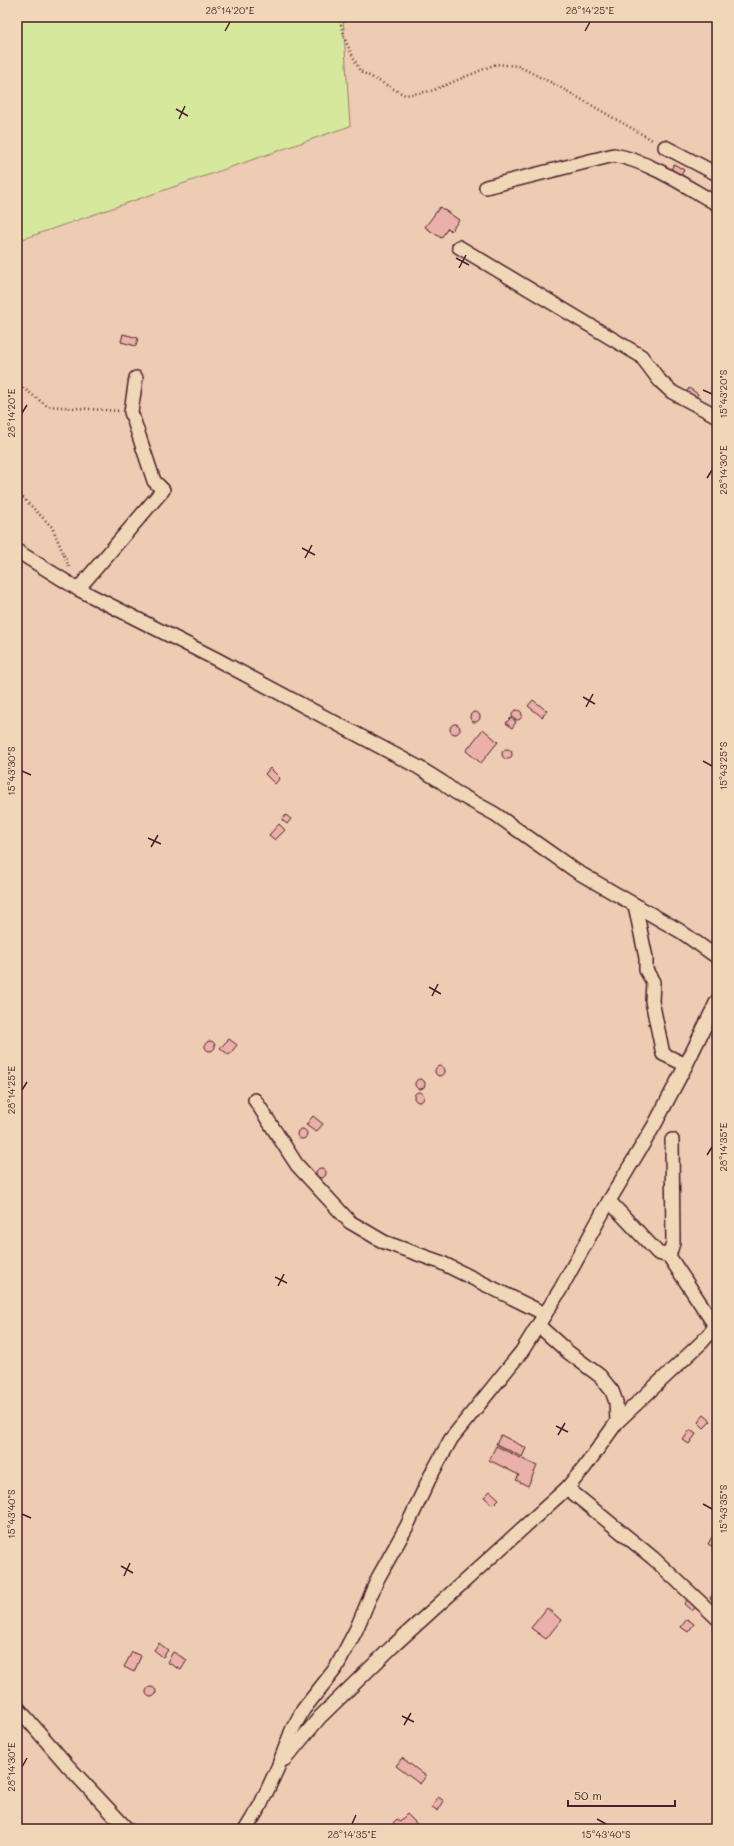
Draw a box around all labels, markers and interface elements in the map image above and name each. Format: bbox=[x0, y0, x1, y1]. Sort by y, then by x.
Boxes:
text: 28°14'20"E bbox=[205, 3, 255, 17]
text: 28°14'25"E bbox=[566, 3, 615, 17]
text: 15°43'20"S bbox=[716, 369, 730, 419]
text: 28°14'20"E bbox=[4, 388, 18, 438]
text: 28°14'30"E bbox=[716, 445, 730, 495]
text: 15°43'25"S bbox=[716, 741, 730, 790]
text: 15°43'30"S bbox=[4, 746, 18, 796]
text: 28°14'25"E bbox=[4, 1065, 18, 1114]
text: 28°14'35"E bbox=[716, 1122, 730, 1171]
text: 15°43'35"S bbox=[716, 1484, 730, 1533]
text: 15°43'40"S bbox=[4, 1489, 18, 1539]
text: 28°14'30"E bbox=[4, 1742, 18, 1792]
scale bar bbox=[568, 1782, 675, 1808]
text: 50 m bbox=[574, 1787, 602, 1803]
text: 28°14'35"E bbox=[328, 1827, 377, 1841]
text: 15°43'40"S bbox=[581, 1827, 631, 1841]

